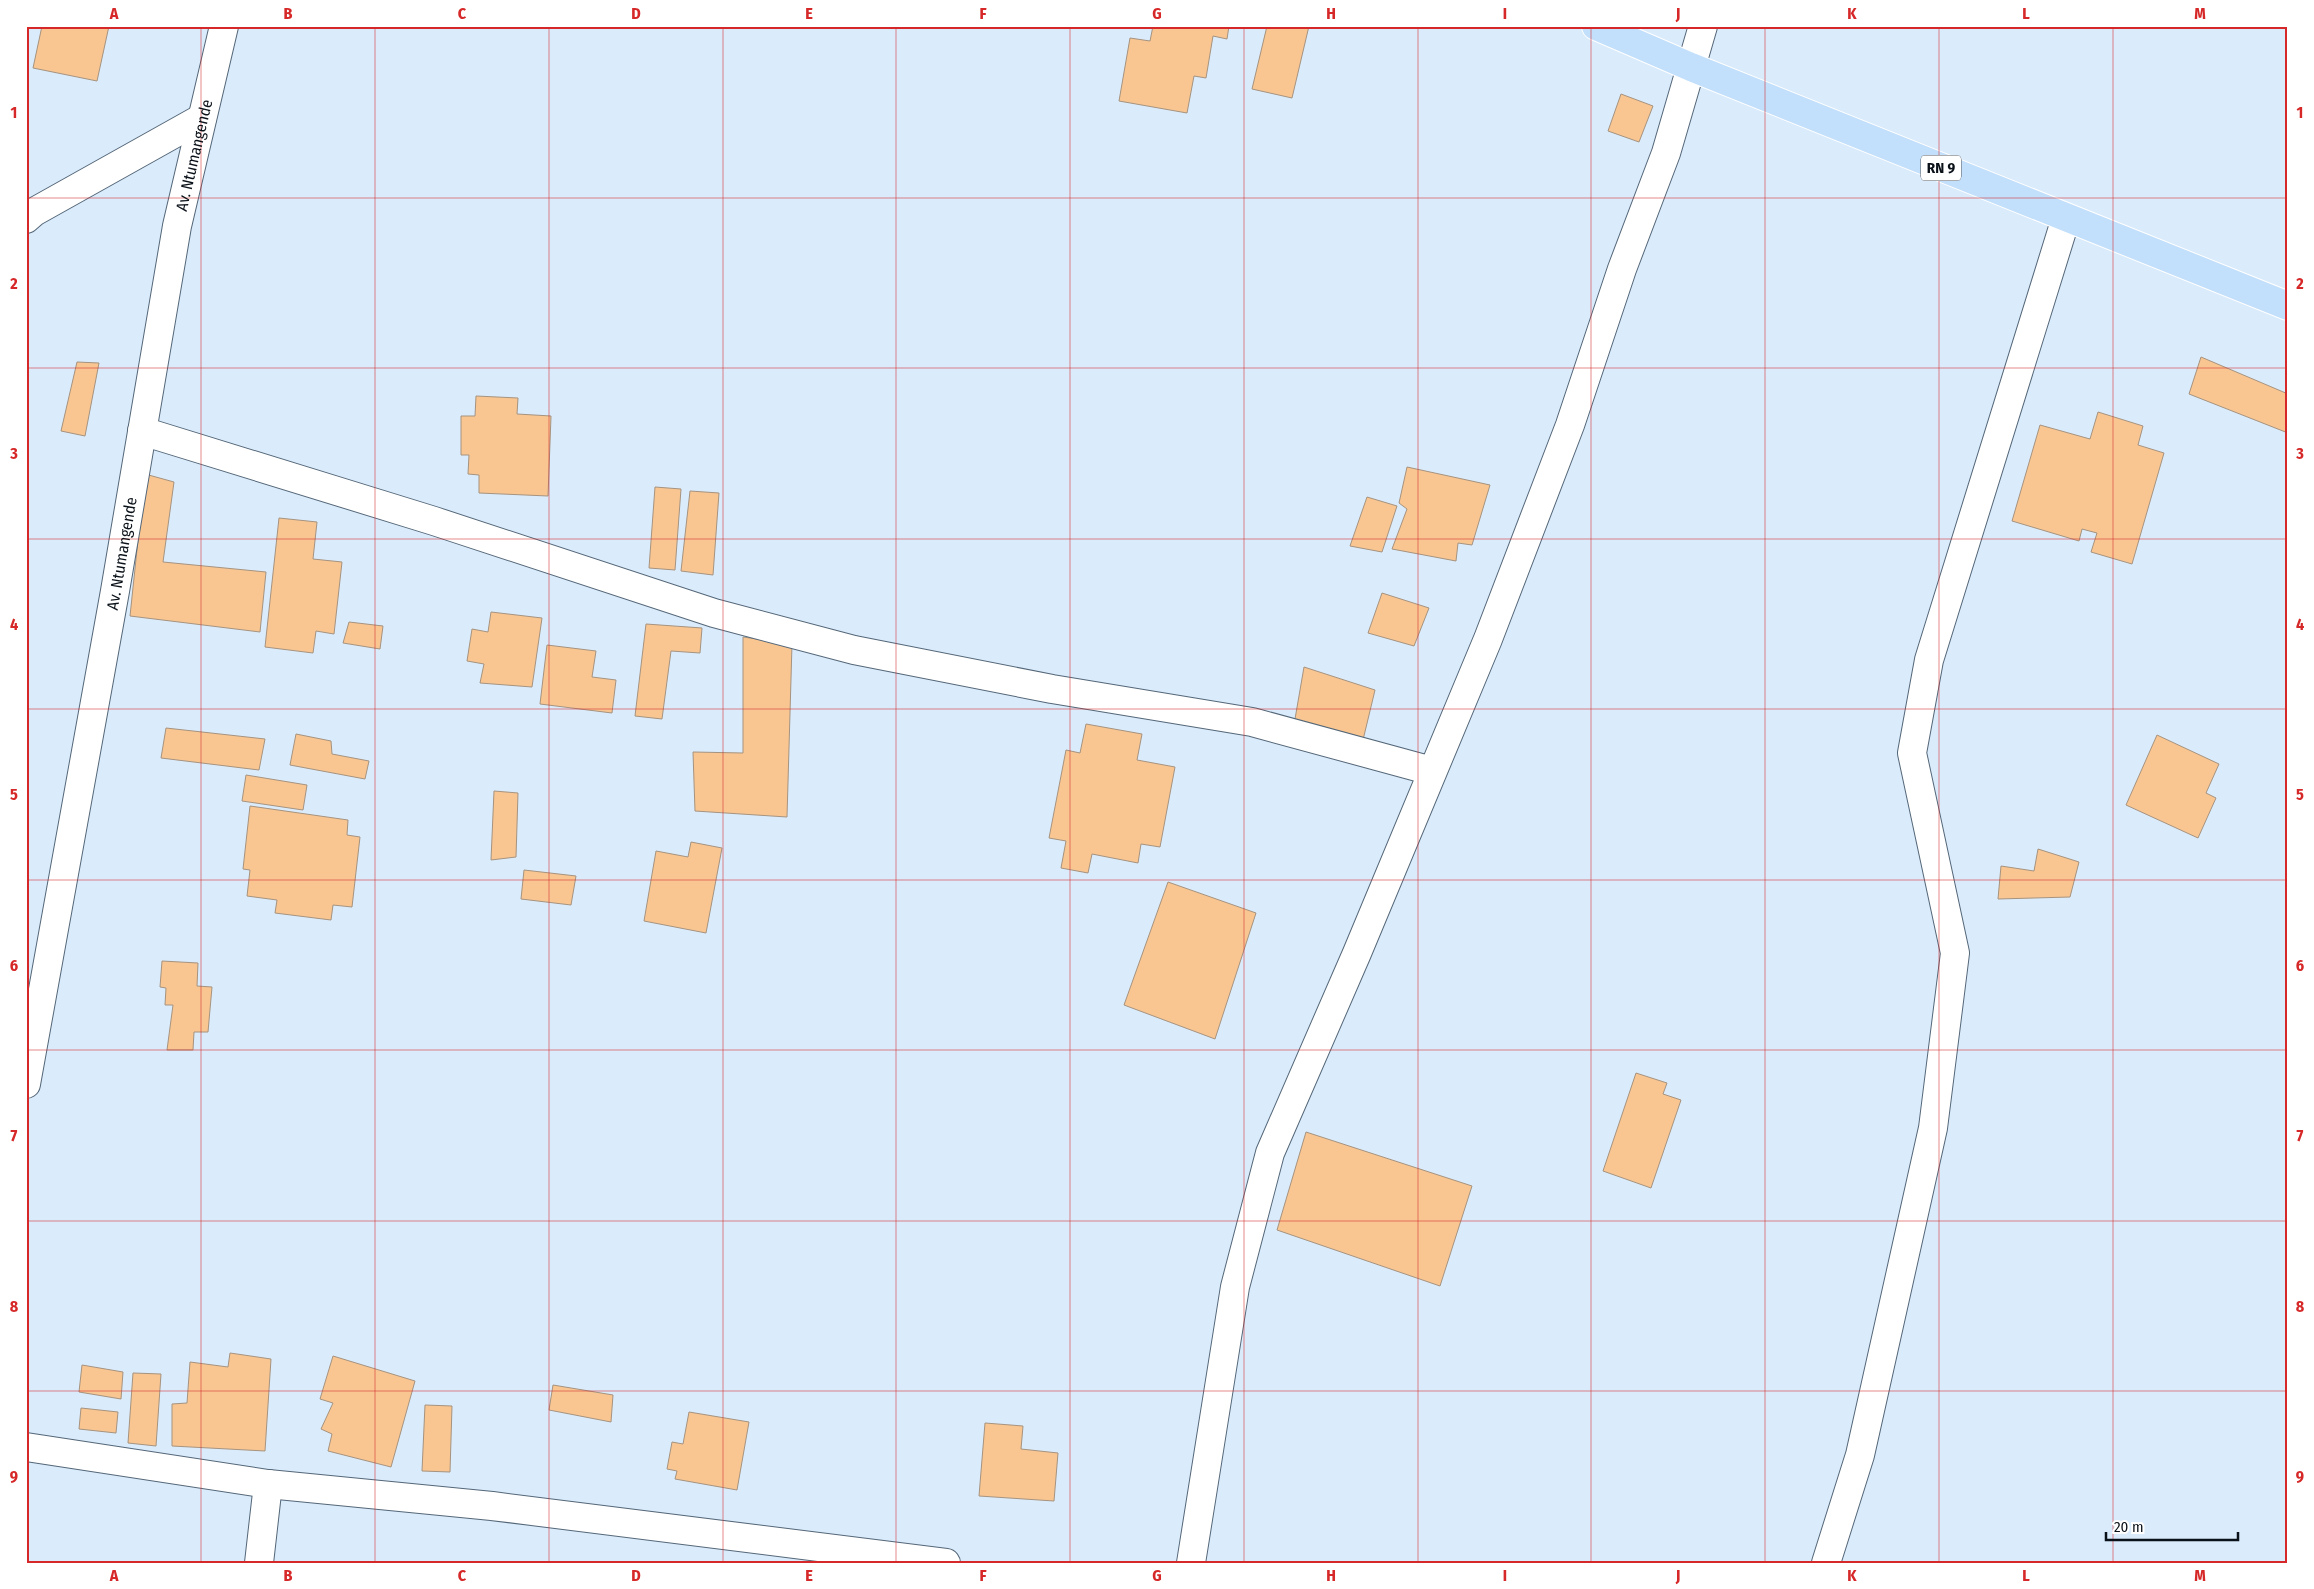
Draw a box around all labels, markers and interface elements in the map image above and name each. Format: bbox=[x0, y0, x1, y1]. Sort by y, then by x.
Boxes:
text: A bbox=[109, 4, 119, 23]
text: B bbox=[284, 4, 293, 23]
text: C bbox=[458, 4, 467, 23]
text: D bbox=[631, 4, 641, 23]
text: E bbox=[805, 4, 813, 23]
text: F bbox=[979, 4, 987, 23]
text: G bbox=[1152, 4, 1162, 23]
text: H bbox=[1326, 4, 1336, 23]
text: I bbox=[1503, 4, 1507, 23]
text: J bbox=[1675, 4, 1680, 23]
text: K bbox=[1847, 4, 1857, 23]
text: L bbox=[2022, 4, 2030, 23]
text: M bbox=[2194, 4, 2206, 23]
street label: Av. Ntumangende bbox=[172, 97, 216, 213]
text: 1 bbox=[11, 103, 17, 122]
text: 1 bbox=[2297, 103, 2303, 122]
road number: RN 9 bbox=[1921, 156, 1961, 180]
text: 2 bbox=[9, 274, 18, 293]
text: 2 bbox=[2295, 274, 2304, 293]
text: 3 bbox=[9, 444, 18, 463]
text: 3 bbox=[2295, 444, 2304, 463]
street label: Av. Ntumangende bbox=[103, 496, 141, 611]
text: 4 bbox=[10, 615, 18, 634]
text: 4 bbox=[2296, 615, 2304, 634]
text: 5 bbox=[10, 785, 18, 804]
text: 5 bbox=[2296, 785, 2304, 804]
text: 6 bbox=[10, 956, 18, 975]
text: 6 bbox=[2296, 956, 2304, 975]
text: 7 bbox=[11, 1126, 18, 1145]
text: 7 bbox=[2297, 1126, 2304, 1145]
text: 8 bbox=[10, 1297, 19, 1316]
text: 8 bbox=[2296, 1297, 2305, 1316]
text: 9 bbox=[10, 1467, 18, 1486]
text: 9 bbox=[2296, 1467, 2304, 1486]
scale bar bbox=[2106, 1509, 2239, 1541]
text: 20 m bbox=[2114, 1518, 2144, 1536]
text: A bbox=[109, 1566, 119, 1585]
text: B bbox=[284, 1566, 293, 1585]
text: C bbox=[458, 1566, 467, 1585]
text: D bbox=[631, 1566, 641, 1585]
text: E bbox=[805, 1566, 813, 1585]
text: F bbox=[979, 1566, 987, 1585]
text: G bbox=[1152, 1566, 1162, 1585]
text: H bbox=[1326, 1566, 1336, 1585]
text: I bbox=[1503, 1566, 1507, 1585]
text: J bbox=[1675, 1566, 1680, 1585]
text: K bbox=[1847, 1566, 1857, 1585]
text: L bbox=[2022, 1566, 2030, 1585]
text: M bbox=[2194, 1566, 2206, 1585]

